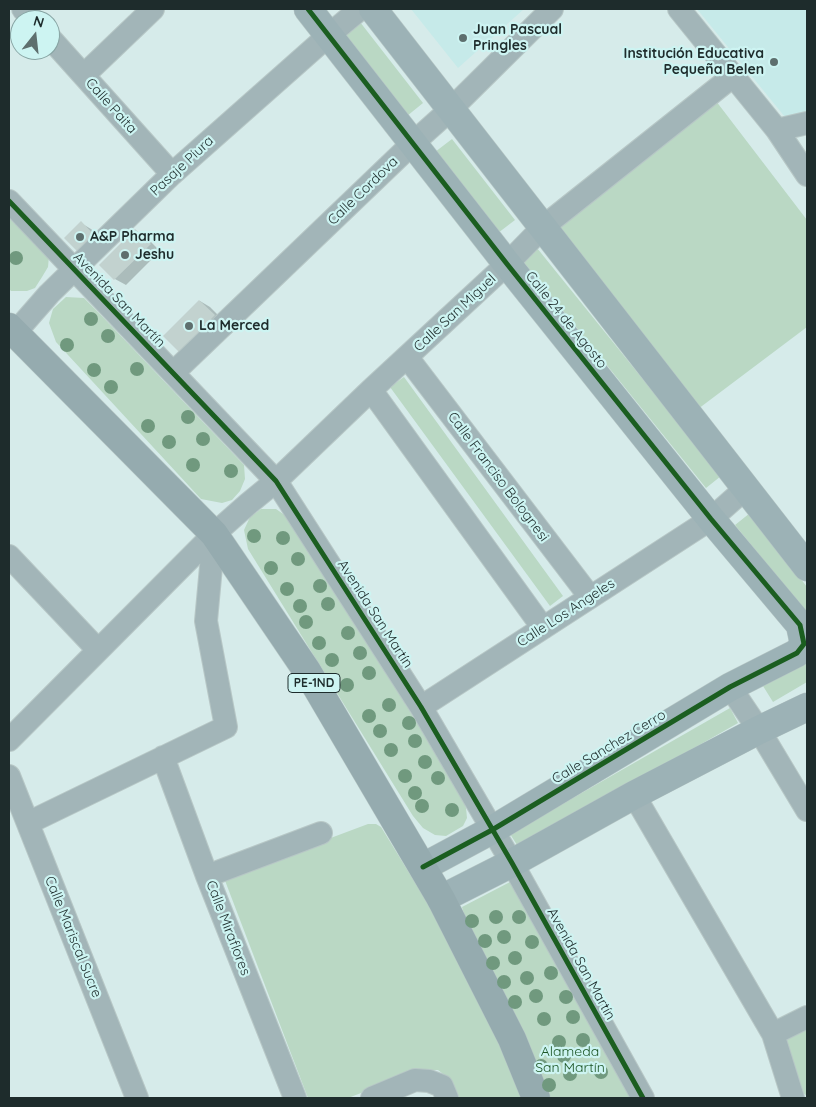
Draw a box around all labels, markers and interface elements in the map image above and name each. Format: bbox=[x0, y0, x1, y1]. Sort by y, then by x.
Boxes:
north arrow bbox=[10, 10, 60, 60]
text: N bbox=[31, 11, 46, 32]
place label: Juan Pascual Pringles bbox=[473, 22, 562, 54]
marker: Juan Pascual Pringles bbox=[457, 32, 469, 44]
place label: Institución Educativa Pequeña Belen bbox=[624, 46, 764, 78]
marker: Institución Educativa Pequeña Belen bbox=[768, 56, 780, 68]
street label: Calle Paita bbox=[82, 75, 140, 137]
street label: Pasaje Piura bbox=[147, 132, 217, 200]
street label: Calle Cordova bbox=[324, 153, 402, 229]
place label: A&P Pharma bbox=[90, 229, 174, 245]
marker: A&P Pharma bbox=[74, 231, 86, 243]
place label: Jeshu bbox=[135, 247, 174, 263]
street label: Avenida San Martín bbox=[69, 249, 169, 351]
marker: Jeshu bbox=[119, 249, 131, 261]
street label: Calle 24 de Agosto bbox=[522, 268, 610, 372]
street label: Calle San Miguel bbox=[410, 271, 500, 355]
place label: La Merced bbox=[199, 318, 269, 334]
marker: La Merced bbox=[183, 320, 195, 332]
street label: Calle Franciso Bolognesi bbox=[444, 409, 552, 545]
street label: Avenida San Martín bbox=[334, 557, 416, 671]
street label: Calle Los Angeles bbox=[514, 575, 618, 651]
road number: PE-1ND bbox=[288, 674, 340, 692]
street label: Calle Sanchez Cerro bbox=[549, 706, 669, 788]
street label: Calle Mariscal Sucre bbox=[41, 874, 105, 1000]
street label: Calle Miraflores bbox=[202, 878, 254, 978]
street label: Avenida San Martín bbox=[543, 905, 619, 1023]
park label: Alameda San Martín bbox=[535, 1044, 605, 1076]

